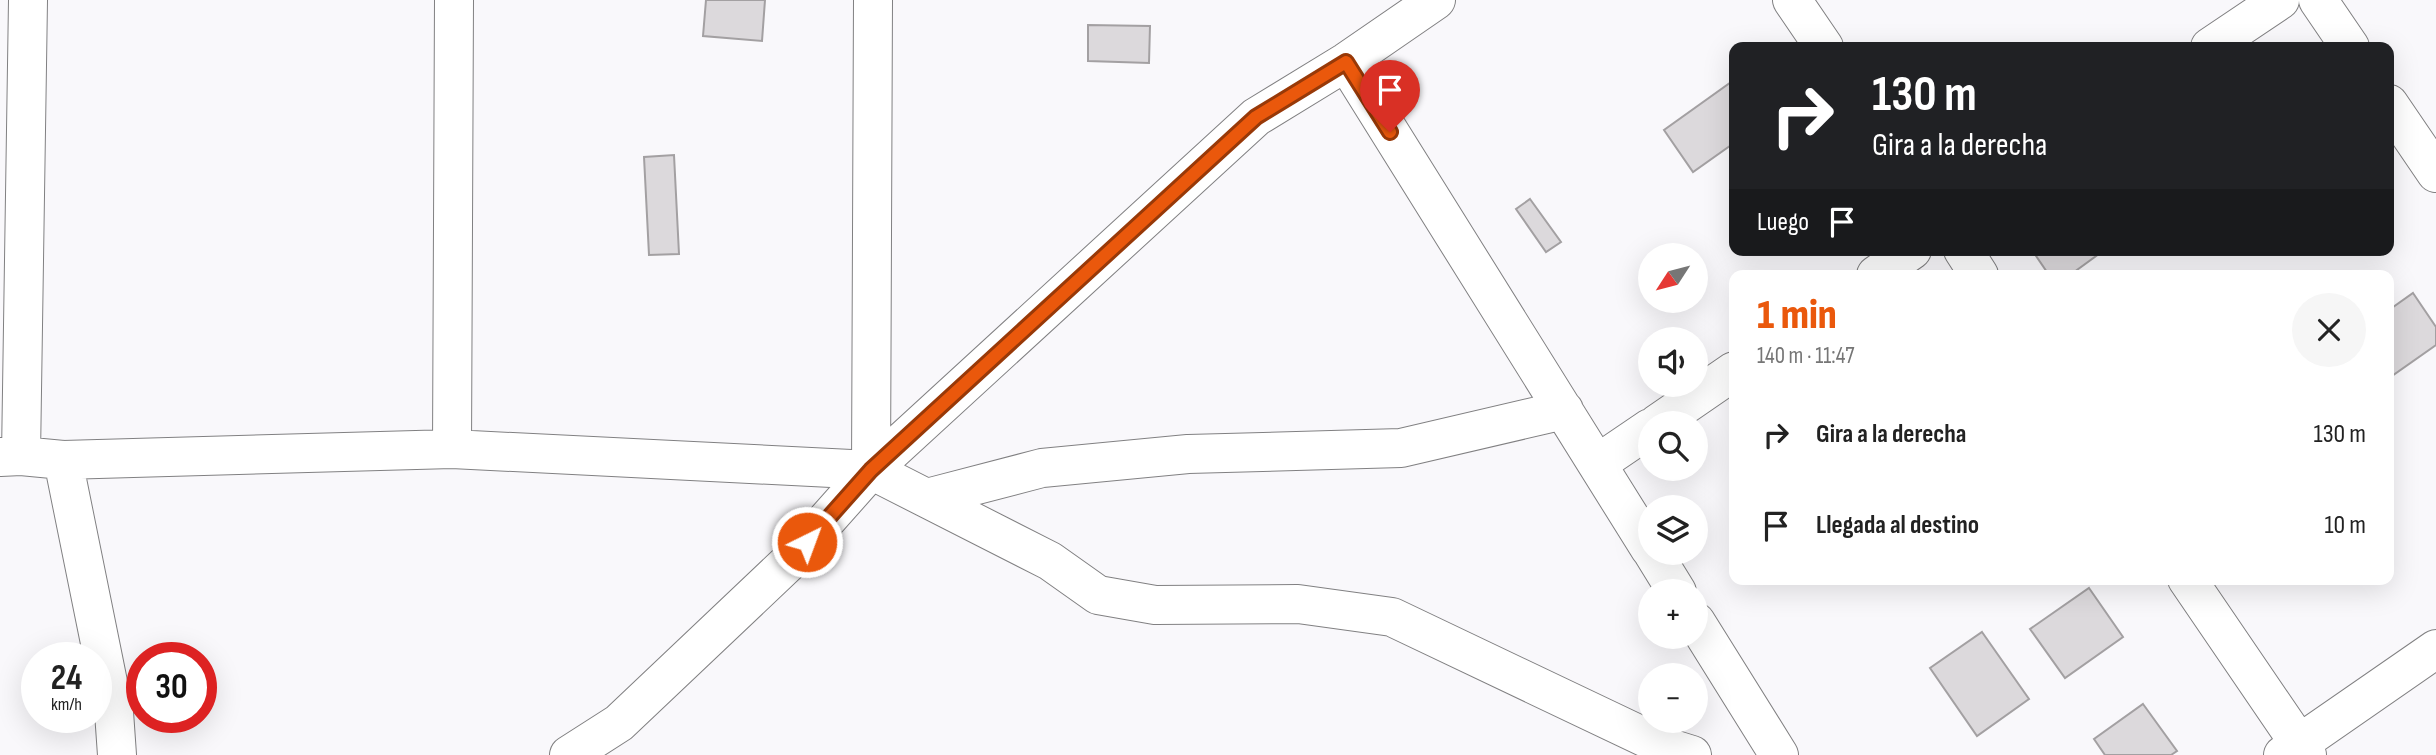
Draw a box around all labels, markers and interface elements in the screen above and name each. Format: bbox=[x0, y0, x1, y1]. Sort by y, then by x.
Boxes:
pin bbox=[1360, 60, 1420, 132]
text: 130 m bbox=[1872, 66, 1977, 125]
icon: right bbox=[1757, 70, 1848, 161]
icon: arrive bbox=[1371, 71, 1409, 109]
text: Gira a la derecha bbox=[1872, 126, 2047, 165]
icon: arrive bbox=[1823, 203, 1861, 241]
text: Luego bbox=[1757, 207, 1809, 238]
north arrow bbox=[1638, 243, 1708, 313]
map controls bbox=[1638, 243, 1708, 733]
text: 1 min bbox=[1757, 290, 1837, 341]
button: close bbox=[2292, 293, 2366, 367]
button: sound bbox=[1638, 327, 1708, 397]
text: 140 m · 11:47 bbox=[1757, 342, 1854, 370]
button: search bbox=[1638, 411, 1708, 481]
icon: right bbox=[1757, 416, 1795, 454]
text: Gira a la derecha bbox=[1816, 419, 1966, 450]
text: 130 m bbox=[2314, 419, 2366, 450]
button: layers bbox=[1638, 495, 1708, 565]
position arrow bbox=[770, 505, 844, 579]
icon: arrive bbox=[1757, 507, 1795, 545]
text: Llegada al destino bbox=[1816, 510, 1979, 541]
text: 10 m bbox=[2324, 510, 2366, 541]
button: + bbox=[1638, 579, 1708, 649]
speed limit sign: 30 bbox=[126, 642, 217, 733]
text: 24 bbox=[51, 657, 82, 700]
button: − bbox=[1638, 663, 1708, 733]
text: km/h bbox=[51, 694, 82, 715]

